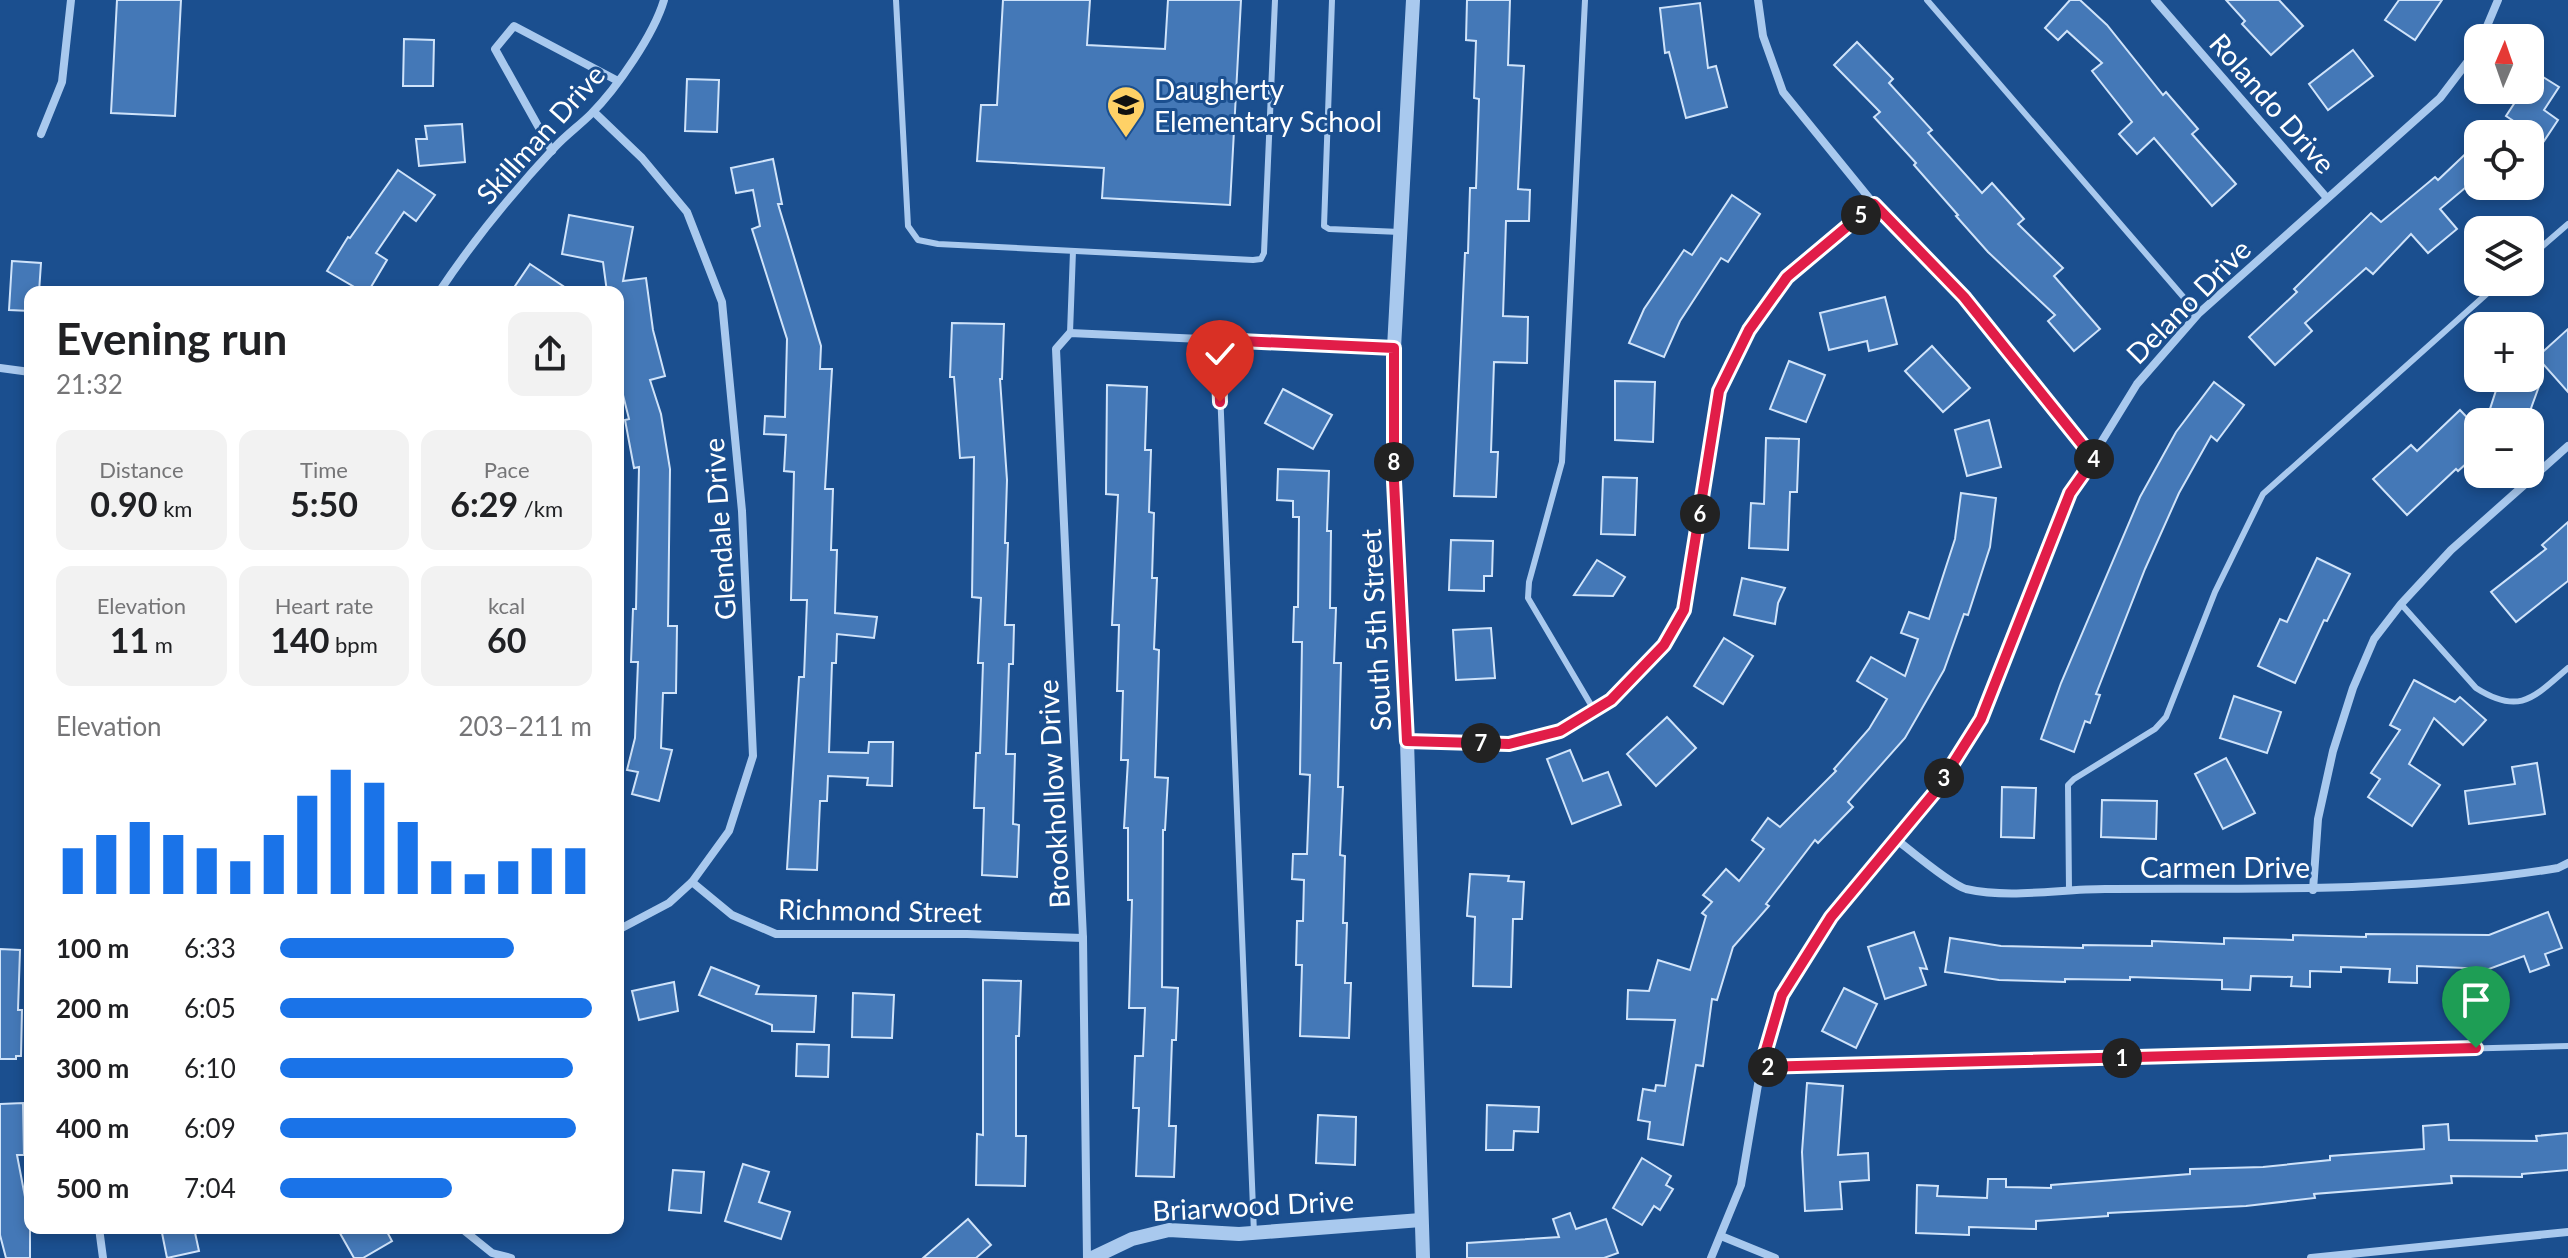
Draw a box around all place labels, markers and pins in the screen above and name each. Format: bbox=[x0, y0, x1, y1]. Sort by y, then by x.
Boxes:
place label: Daugherty Elementary School bbox=[1154, 72, 1382, 138]
school or university icon: Daugherty Elementary School bbox=[1105, 84, 1147, 139]
pin: 5 bbox=[1841, 195, 1881, 235]
pin bbox=[1186, 320, 1254, 402]
pin: 4 bbox=[2074, 439, 2114, 479]
pin: 8 bbox=[1374, 442, 1414, 482]
pin: 6 bbox=[1680, 494, 1720, 534]
pin: 7 bbox=[1461, 723, 1501, 763]
pin: 3 bbox=[1924, 758, 1964, 798]
pin bbox=[2442, 966, 2510, 1048]
pin: 1 bbox=[2102, 1038, 2142, 1078]
pin: 2 bbox=[1748, 1047, 1788, 1087]

